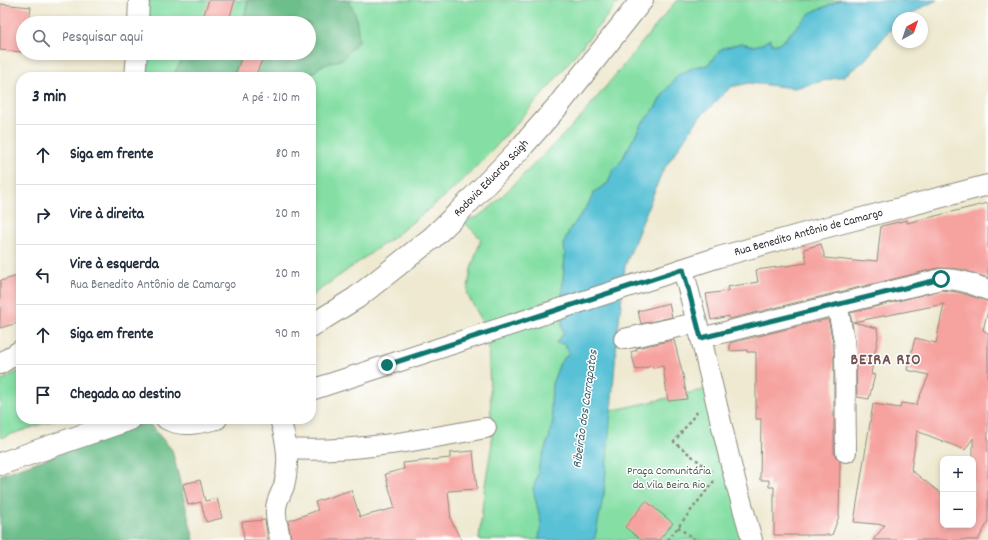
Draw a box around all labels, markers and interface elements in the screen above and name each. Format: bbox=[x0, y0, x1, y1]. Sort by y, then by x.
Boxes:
north arrow bbox=[892, 12, 928, 48]
search box bbox=[16, 16, 316, 60]
icon: search bbox=[30, 27, 52, 49]
text: Pesquisar aqui bbox=[62, 27, 143, 49]
text: 3 min bbox=[32, 86, 66, 110]
text: A pé · 210 m bbox=[242, 89, 300, 108]
street label: Rodovia Eduardo Saigh bbox=[450, 136, 533, 221]
icon: ahead bbox=[32, 144, 54, 166]
text: Siga em frente bbox=[70, 144, 153, 166]
text: 80 m bbox=[276, 145, 300, 164]
icon: right bbox=[32, 204, 54, 226]
text: Vire à direita bbox=[70, 204, 144, 226]
street label: Rua Benedito Antônio de Camargo bbox=[732, 204, 885, 261]
text: 20 m bbox=[275, 205, 300, 224]
text: Vire à esquerda bbox=[70, 254, 159, 276]
icon: left bbox=[32, 264, 54, 286]
text: 20 m bbox=[275, 265, 300, 284]
route start bbox=[932, 270, 950, 288]
text: Rua Benedito Antônio de Camargo bbox=[70, 276, 236, 295]
icon: ahead bbox=[32, 324, 54, 346]
text: Siga em frente bbox=[70, 324, 153, 346]
text: 90 m bbox=[275, 325, 300, 344]
water label: Ribeirão dos Carrapatos bbox=[568, 348, 604, 469]
district label: BEIRA RIO bbox=[851, 349, 921, 372]
route end bbox=[378, 356, 396, 374]
icon: arrive bbox=[32, 384, 54, 406]
text: Chegada ao destino bbox=[70, 384, 181, 406]
map controls bbox=[940, 456, 976, 528]
button: + bbox=[940, 456, 976, 492]
park label: Praça Comunitária da Vila Beira Rio bbox=[627, 463, 711, 494]
button: − bbox=[940, 492, 976, 528]

